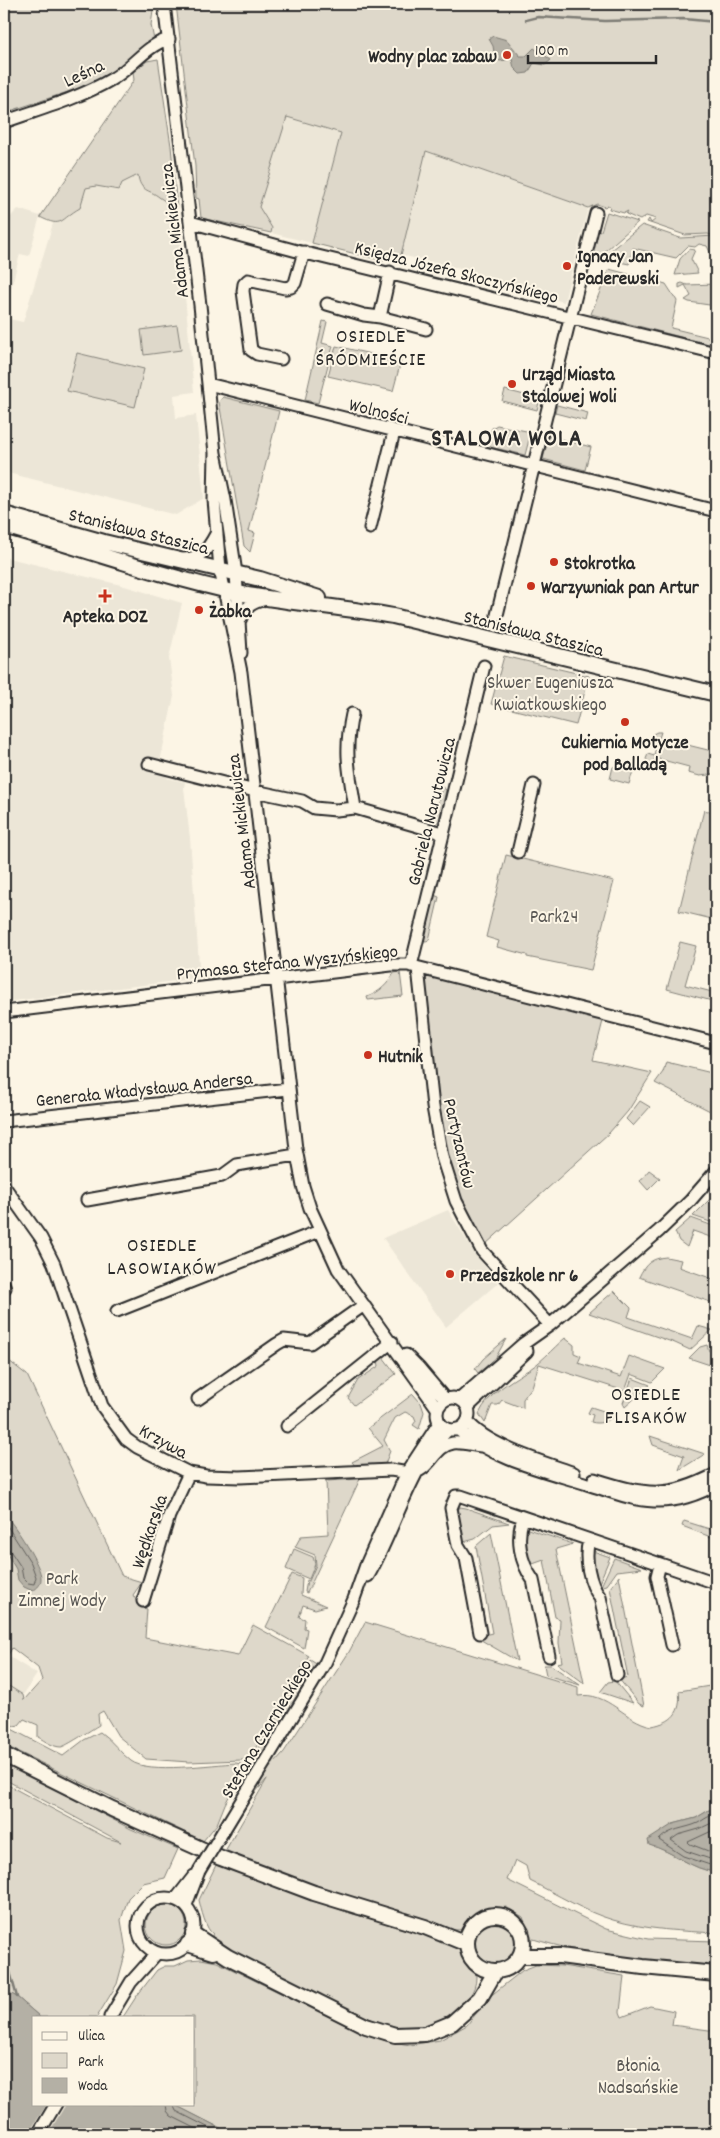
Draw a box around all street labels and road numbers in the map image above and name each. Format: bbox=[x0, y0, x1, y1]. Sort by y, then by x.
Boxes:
street label: Leśna bbox=[60, 54, 110, 96]
street label: Adama Mickiewicza bbox=[155, 160, 198, 300]
street label: Księdza Józefa Skoczyńskiego bbox=[351, 236, 561, 313]
street label: Wolności bbox=[346, 393, 411, 434]
street label: Stanisława Staszica bbox=[65, 503, 212, 564]
street label: Stanisława Staszica bbox=[460, 605, 607, 666]
street label: Gabriela Narutowicza bbox=[402, 734, 465, 889]
street label: Adama Mickiewicza bbox=[222, 751, 265, 891]
street label: Prymasa Stefana Wyszyńskiego bbox=[175, 939, 400, 990]
street label: Generała Władysława Andersa bbox=[35, 1067, 255, 1116]
street label: Partyzantów bbox=[434, 1096, 481, 1192]
street label: Krzywa bbox=[133, 1419, 192, 1468]
street label: Wędkarska bbox=[126, 1490, 177, 1573]
street label: Stefana Czarnieckiego bbox=[216, 1655, 320, 1805]

